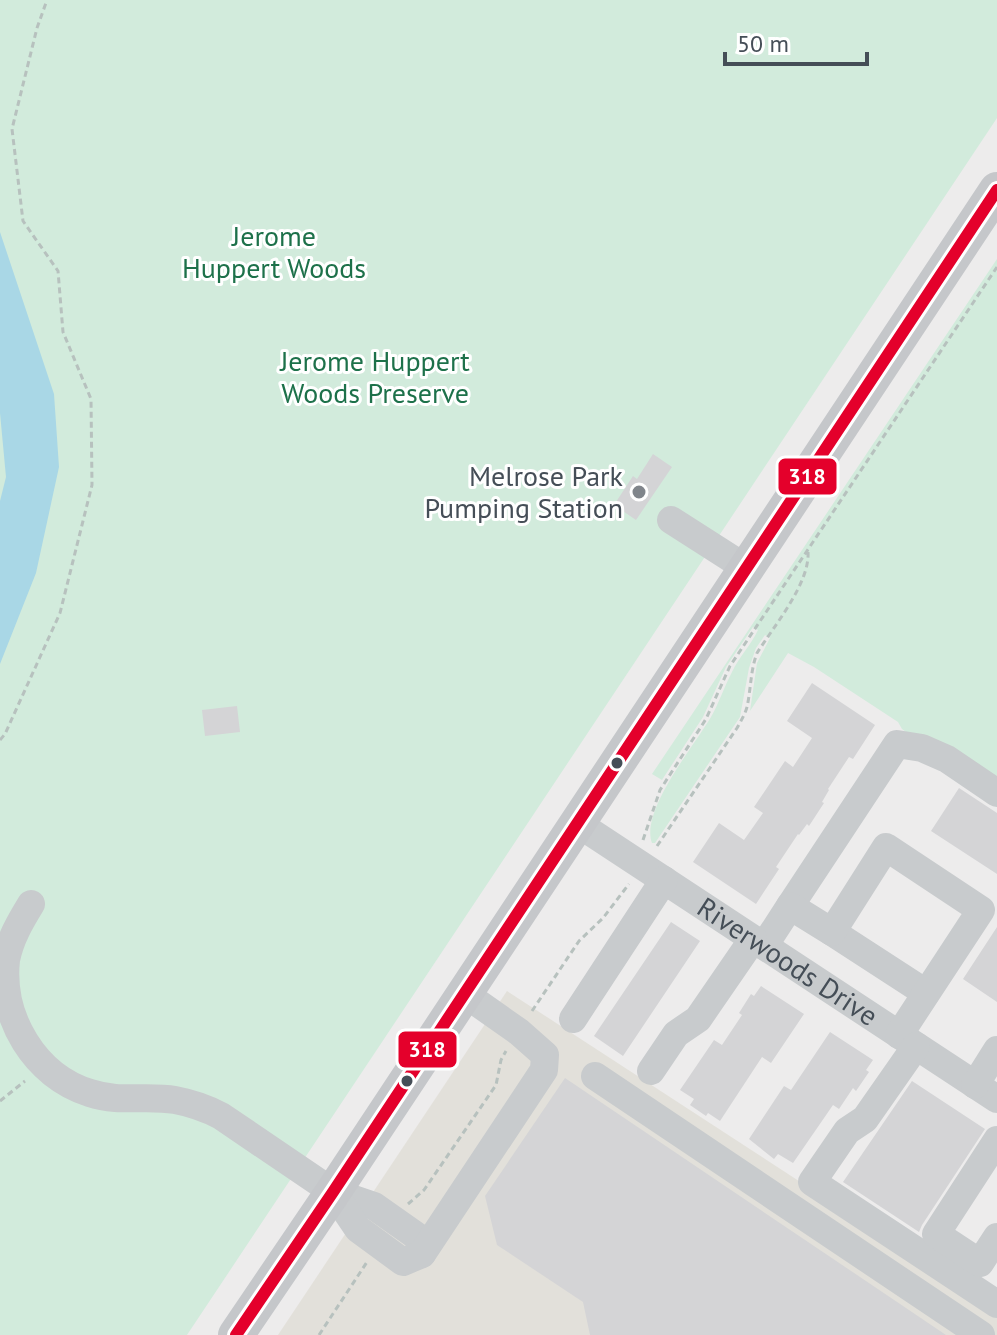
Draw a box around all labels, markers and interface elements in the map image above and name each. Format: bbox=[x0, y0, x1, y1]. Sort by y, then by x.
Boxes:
scale bar bbox=[725, 16, 867, 66]
text: 50 m bbox=[737, 28, 789, 59]
park label: Jerome Huppert Woods bbox=[182, 217, 366, 286]
park label: Jerome Huppert Woods Preserve bbox=[279, 342, 470, 411]
place label: Melrose Park Pumping Station bbox=[424, 457, 624, 526]
line badge: 318 bbox=[777, 457, 838, 496]
text: 318 bbox=[788, 462, 826, 490]
marker: Melrose Park Pumping Station bbox=[630, 483, 648, 501]
unlabelled marker bbox=[609, 755, 625, 771]
street label: Riverwoods Drive bbox=[691, 888, 885, 1034]
line badge: 318 bbox=[397, 1030, 458, 1069]
text: 318 bbox=[408, 1035, 446, 1063]
unlabelled marker bbox=[399, 1073, 415, 1089]

